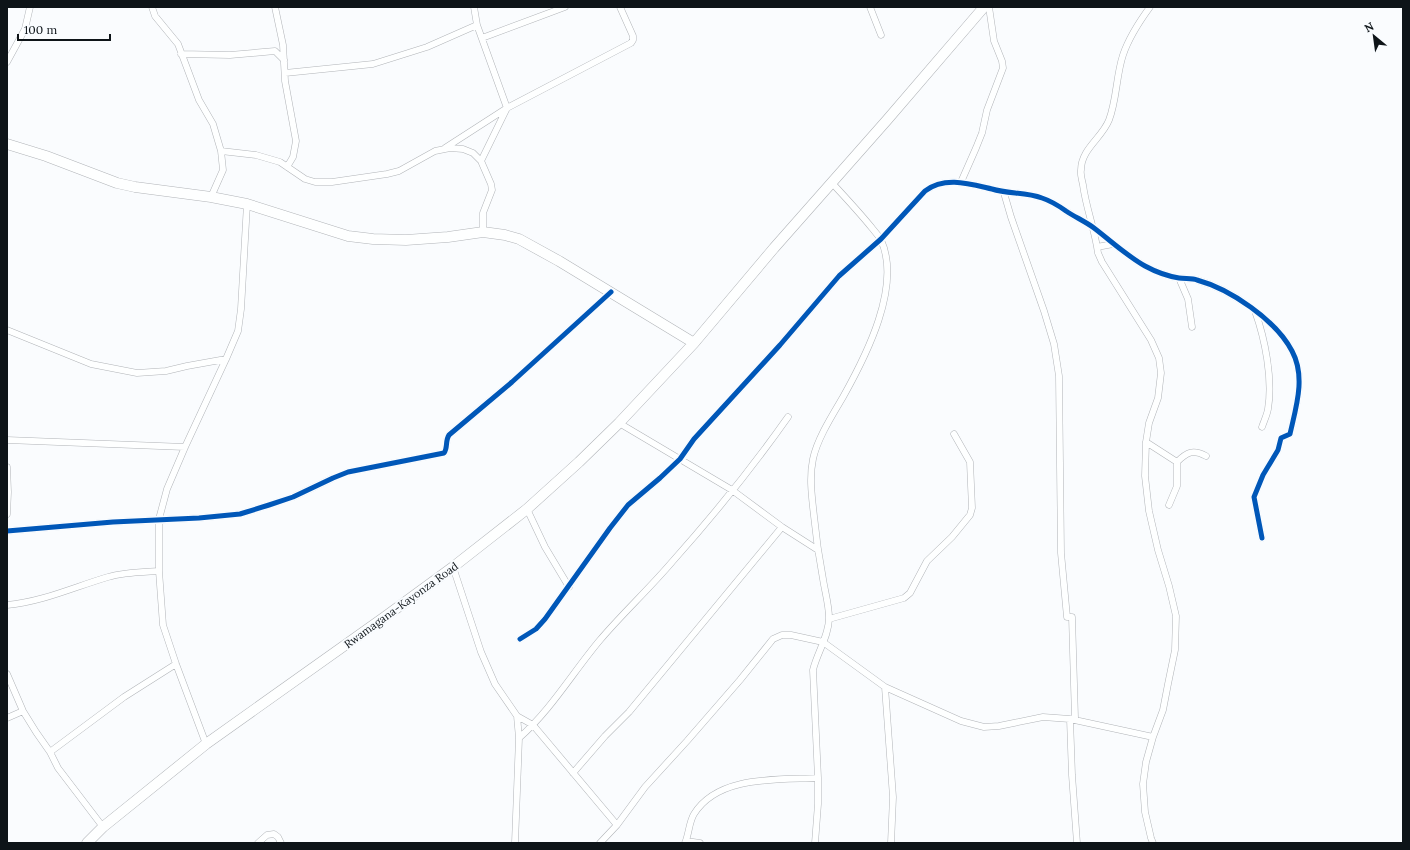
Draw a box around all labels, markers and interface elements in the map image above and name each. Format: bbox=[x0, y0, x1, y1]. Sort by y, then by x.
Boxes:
scale bar bbox=[18, 16, 110, 42]
north arrow bbox=[1354, 16, 1394, 56]
text: N bbox=[1362, 19, 1377, 35]
text: 100 m bbox=[24, 22, 57, 37]
street label: Rwamagana-Kayonza Road bbox=[341, 559, 461, 651]

